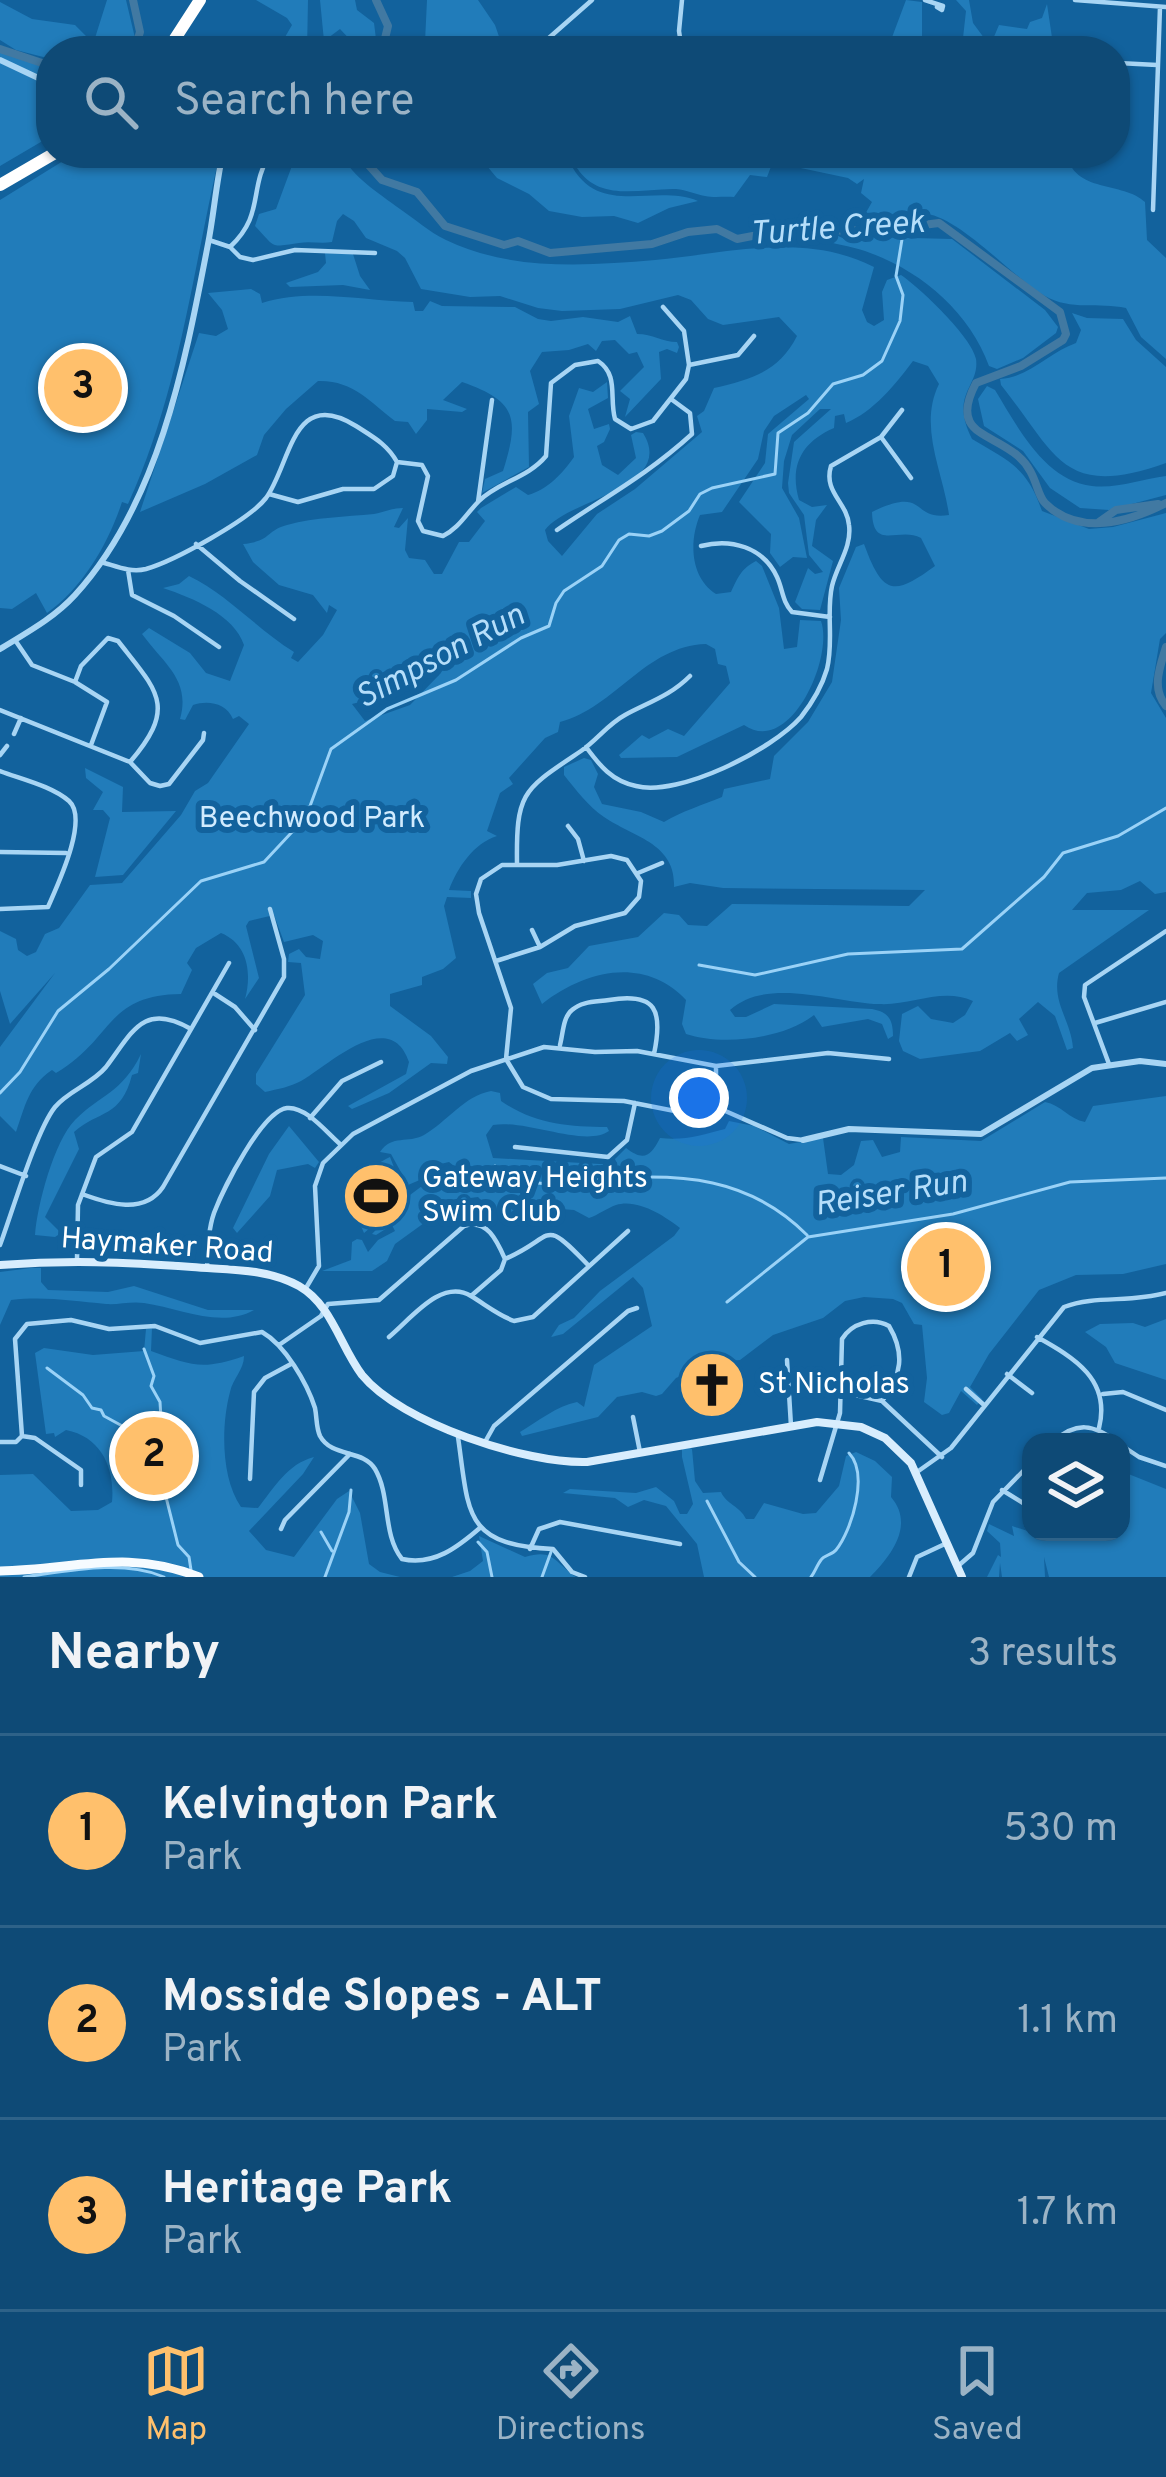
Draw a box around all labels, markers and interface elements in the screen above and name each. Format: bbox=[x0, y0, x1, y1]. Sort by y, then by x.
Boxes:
search box bbox=[36, 36, 1130, 168]
icon: search bbox=[78, 69, 144, 135]
text: Search here bbox=[174, 74, 414, 131]
water label: Turtle Creek bbox=[748, 203, 927, 257]
pin: 3 bbox=[44, 343, 122, 433]
water label: Simpson Run bbox=[349, 596, 533, 720]
park label: Beechwood Park bbox=[199, 801, 425, 838]
your location bbox=[669, 1068, 729, 1128]
sports icon: Gateway Heights Swim Club bbox=[341, 1161, 411, 1231]
place label: Gateway Heights Swim Club bbox=[422, 1161, 648, 1232]
water label: Reiser Run bbox=[812, 1162, 970, 1228]
street label: Haymaker Road bbox=[59, 1221, 275, 1273]
pin: 1 bbox=[907, 1222, 985, 1312]
church icon: St Nicholas bbox=[677, 1350, 747, 1420]
place label: St Nicholas bbox=[758, 1367, 910, 1404]
pin: 2 bbox=[115, 1411, 193, 1501]
map controls bbox=[1022, 1433, 1130, 1541]
button: layers bbox=[1022, 1433, 1130, 1541]
text: Nearby bbox=[48, 1623, 220, 1688]
text: 3 results bbox=[968, 1631, 1118, 1680]
text: Kelvington Park bbox=[162, 1778, 498, 1835]
text: 1 bbox=[79, 1806, 95, 1855]
text: 530 m bbox=[1003, 1806, 1118, 1855]
text: Park bbox=[162, 1835, 243, 1884]
text: Mosside Slopes - ALT bbox=[162, 1970, 602, 2027]
text: 2 bbox=[75, 1998, 99, 2047]
text: 1.1 km bbox=[1017, 1998, 1118, 2047]
text: Park bbox=[162, 2027, 243, 2076]
text: Heritage Park bbox=[162, 2162, 452, 2219]
text: 3 bbox=[75, 2190, 99, 2239]
text: 1.7 km bbox=[1017, 2190, 1118, 2239]
text: Park bbox=[162, 2219, 243, 2268]
tab: Map bbox=[143, 2338, 209, 2452]
tab: Directions bbox=[496, 2338, 646, 2452]
tab: Saved bbox=[932, 2338, 1023, 2452]

